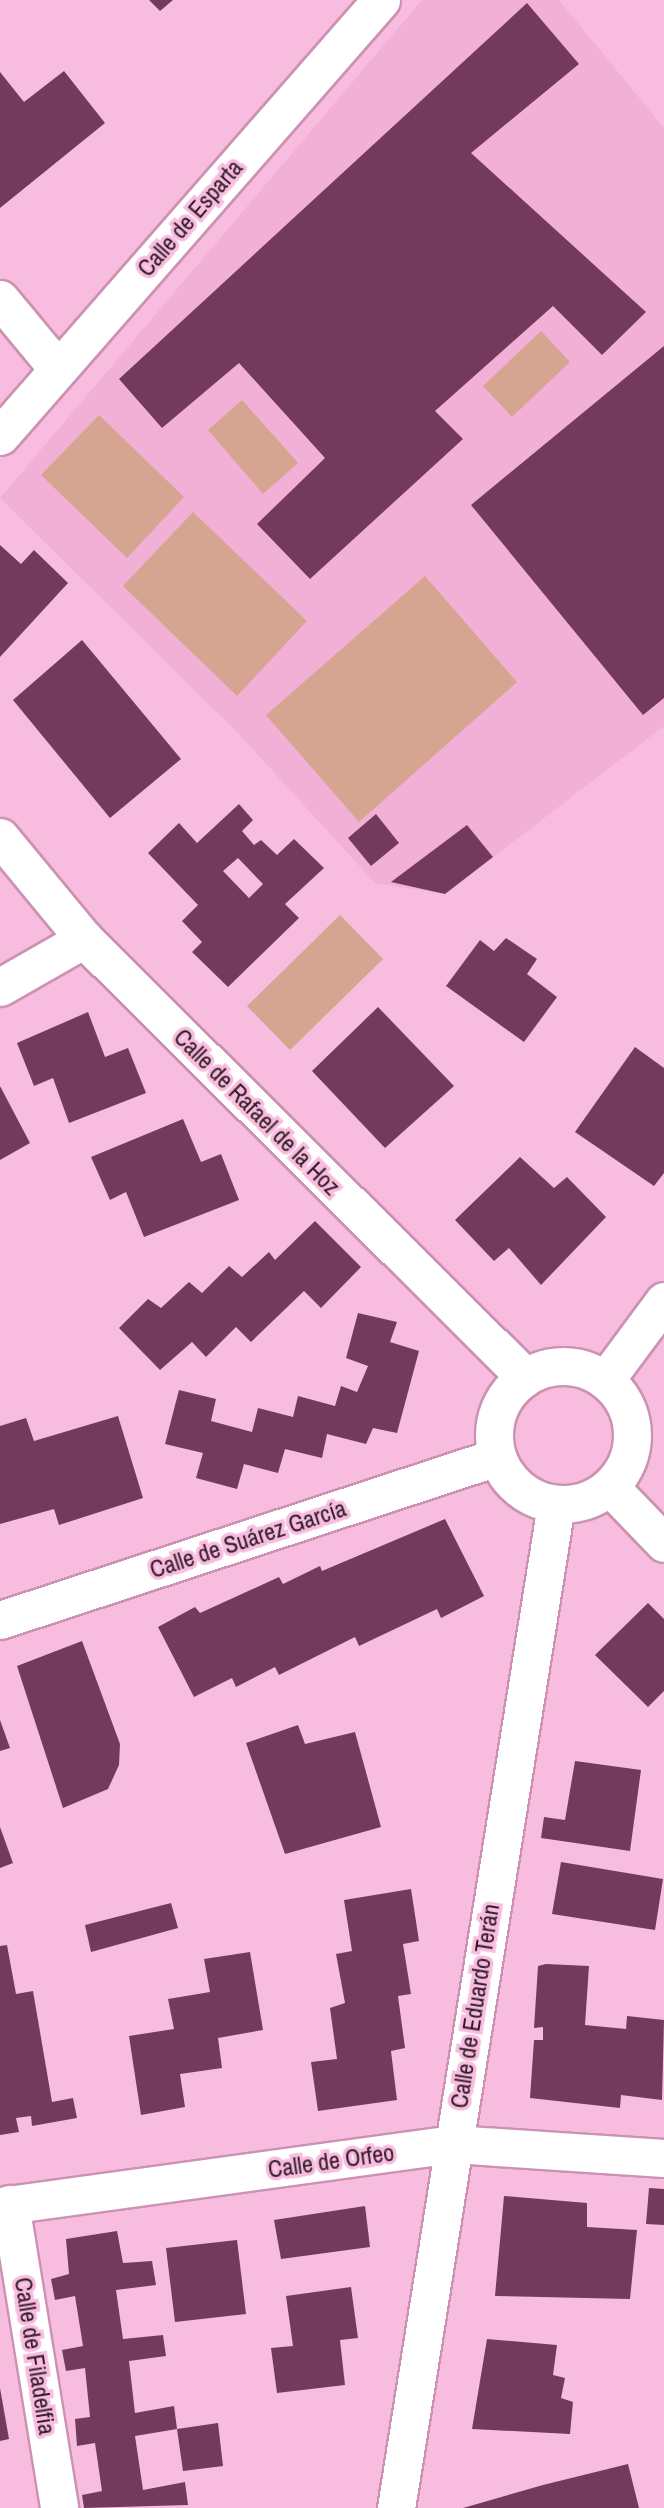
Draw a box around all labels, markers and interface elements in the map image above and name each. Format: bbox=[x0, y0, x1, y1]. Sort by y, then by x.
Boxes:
street label: Calle de Esparta bbox=[131, 154, 249, 282]
street label: Calle de Rafael de la Hoz bbox=[168, 1023, 346, 1201]
street label: Calle de Suárez García bbox=[146, 1494, 350, 1584]
street label: Calle de Eduardo Terán bbox=[445, 1902, 505, 2110]
street label: Calle de Orfeo bbox=[266, 2138, 396, 2184]
street label: Calle de Filadelfia bbox=[8, 2275, 62, 2437]

